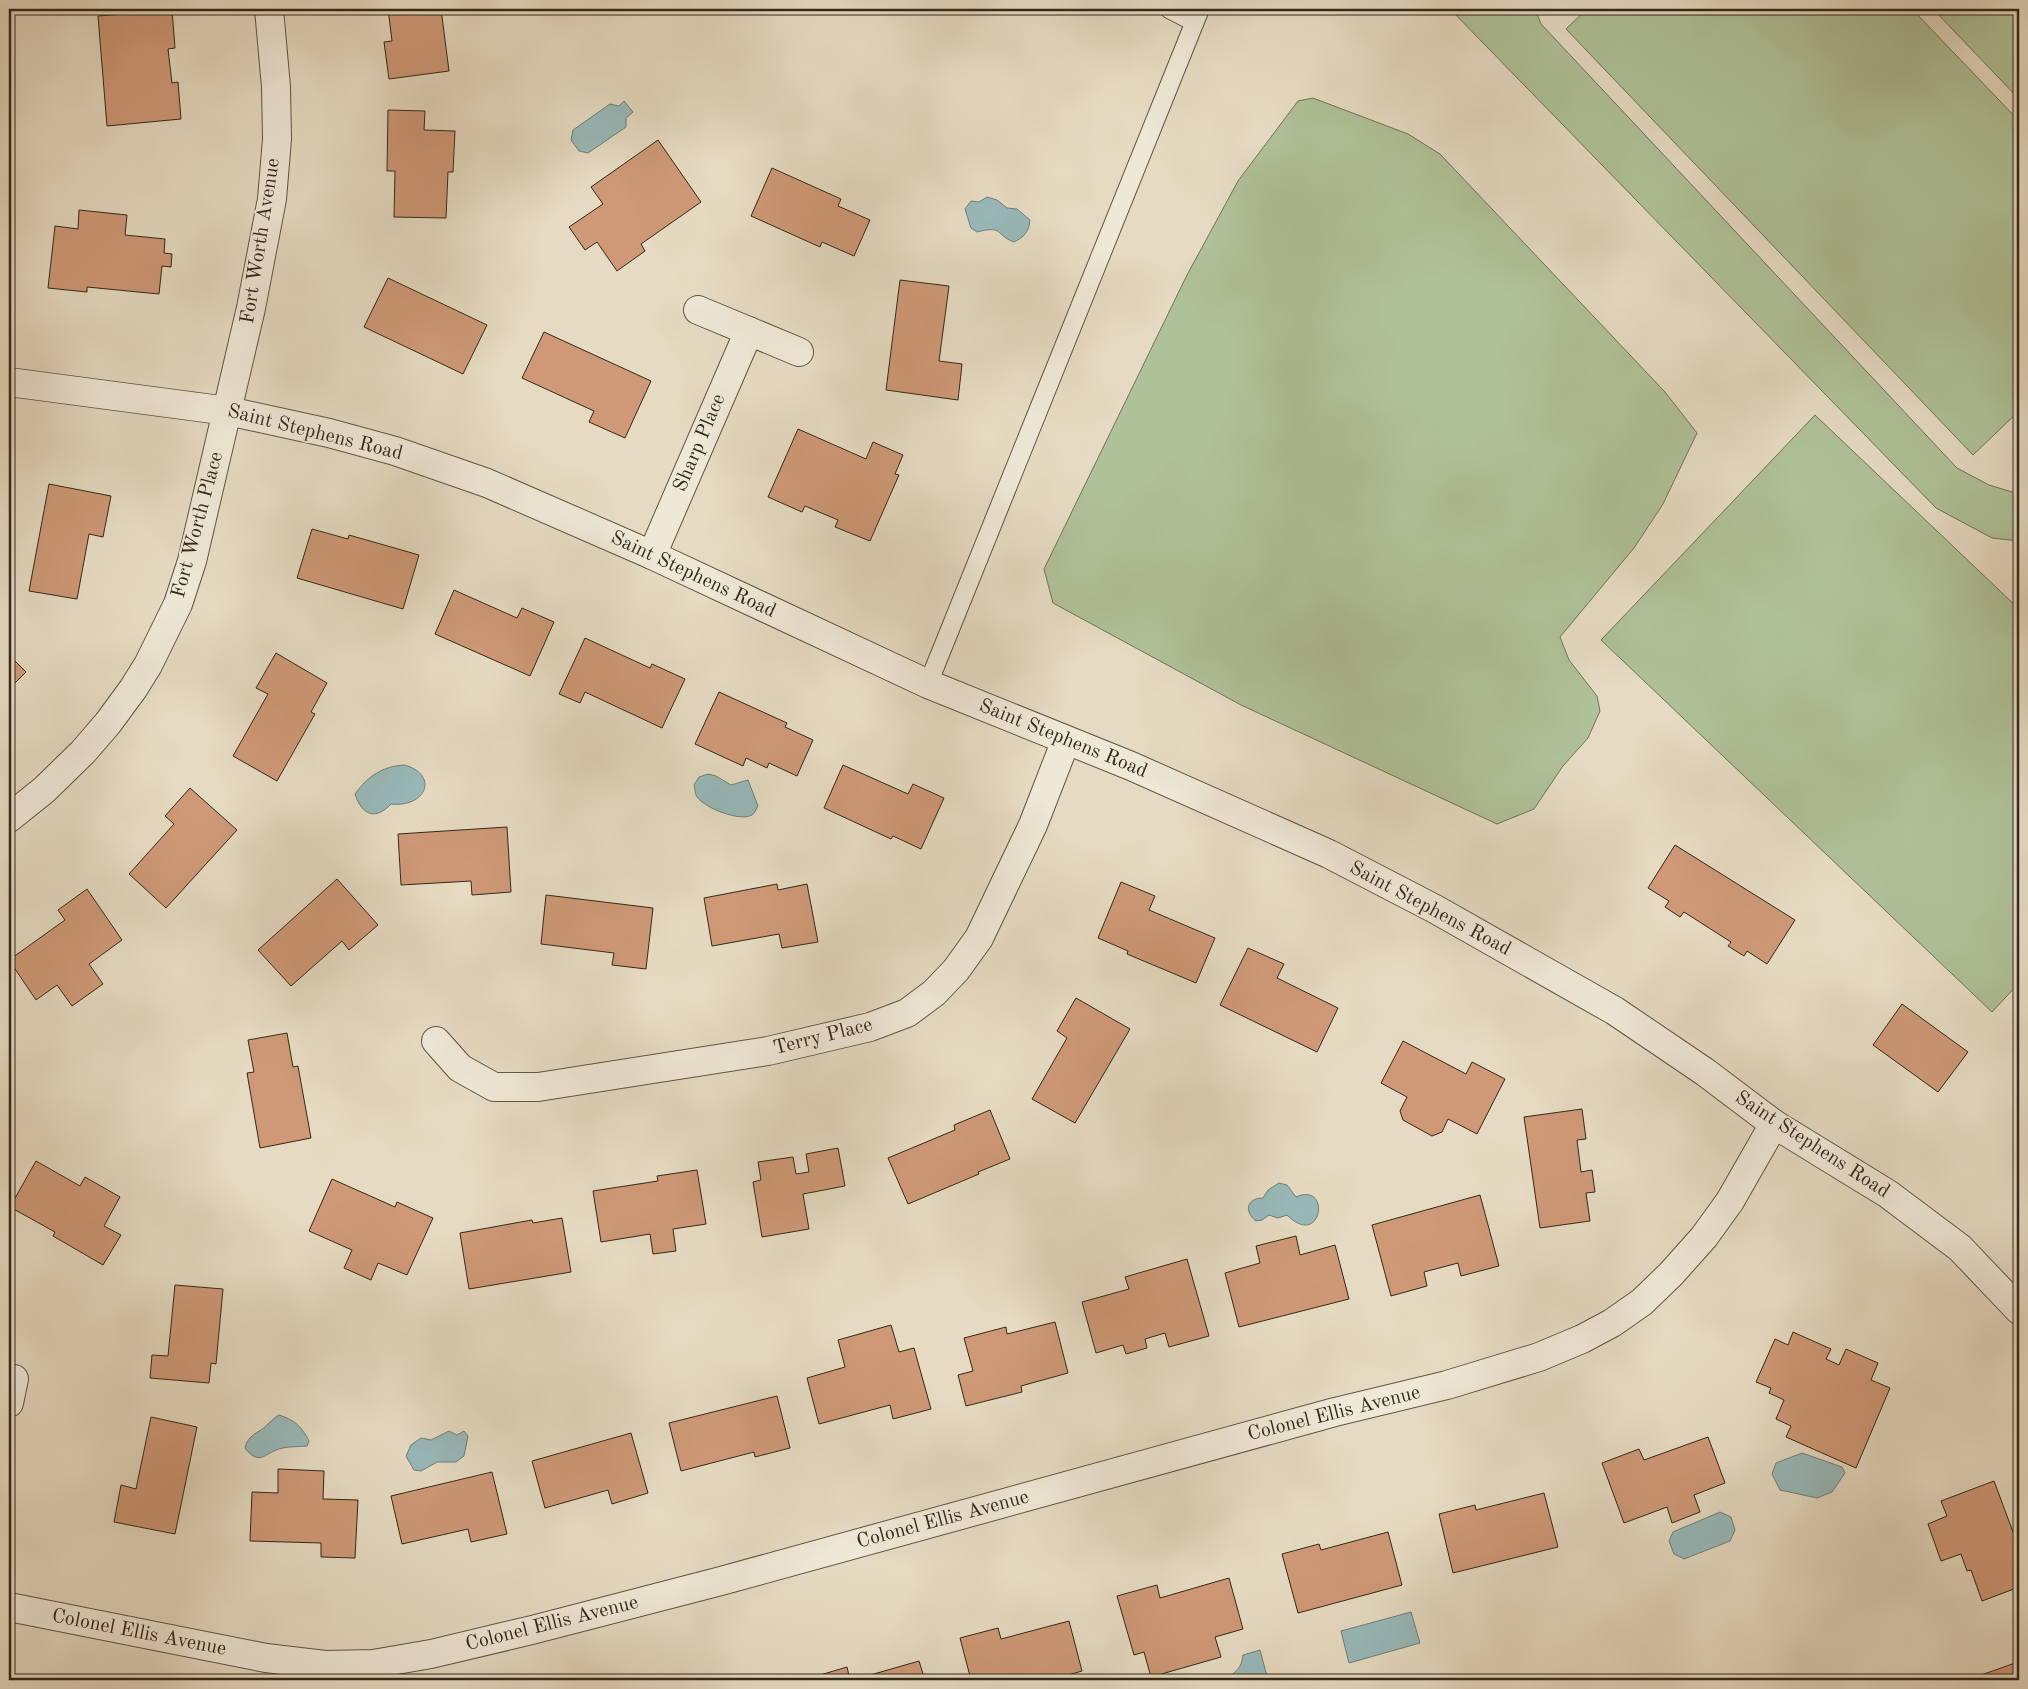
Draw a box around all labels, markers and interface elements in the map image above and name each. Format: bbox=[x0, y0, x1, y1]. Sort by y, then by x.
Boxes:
street label: Fort Worth Avenue bbox=[238, 157, 284, 325]
street label: Sharp Place bbox=[670, 391, 730, 495]
street label: Saint Stephens Road bbox=[225, 402, 405, 464]
street label: Fort Worth Place bbox=[169, 450, 227, 600]
street label: Saint Stephens Road bbox=[607, 528, 779, 622]
street label: Saint Stephens Road bbox=[976, 696, 1150, 782]
street label: Saint Stephens Road bbox=[1346, 858, 1514, 960]
street label: Terry Place bbox=[771, 1015, 875, 1059]
street label: Saint Stephens Road bbox=[1731, 1088, 1893, 1202]
street label: Colonel Ellis Avenue bbox=[1245, 1383, 1423, 1445]
street label: Colonel Ellis Avenue bbox=[855, 1487, 1031, 1553]
street label: Colonel Ellis Avenue bbox=[463, 1593, 641, 1655]
street label: Colonel Ellis Avenue bbox=[50, 1606, 228, 1660]

